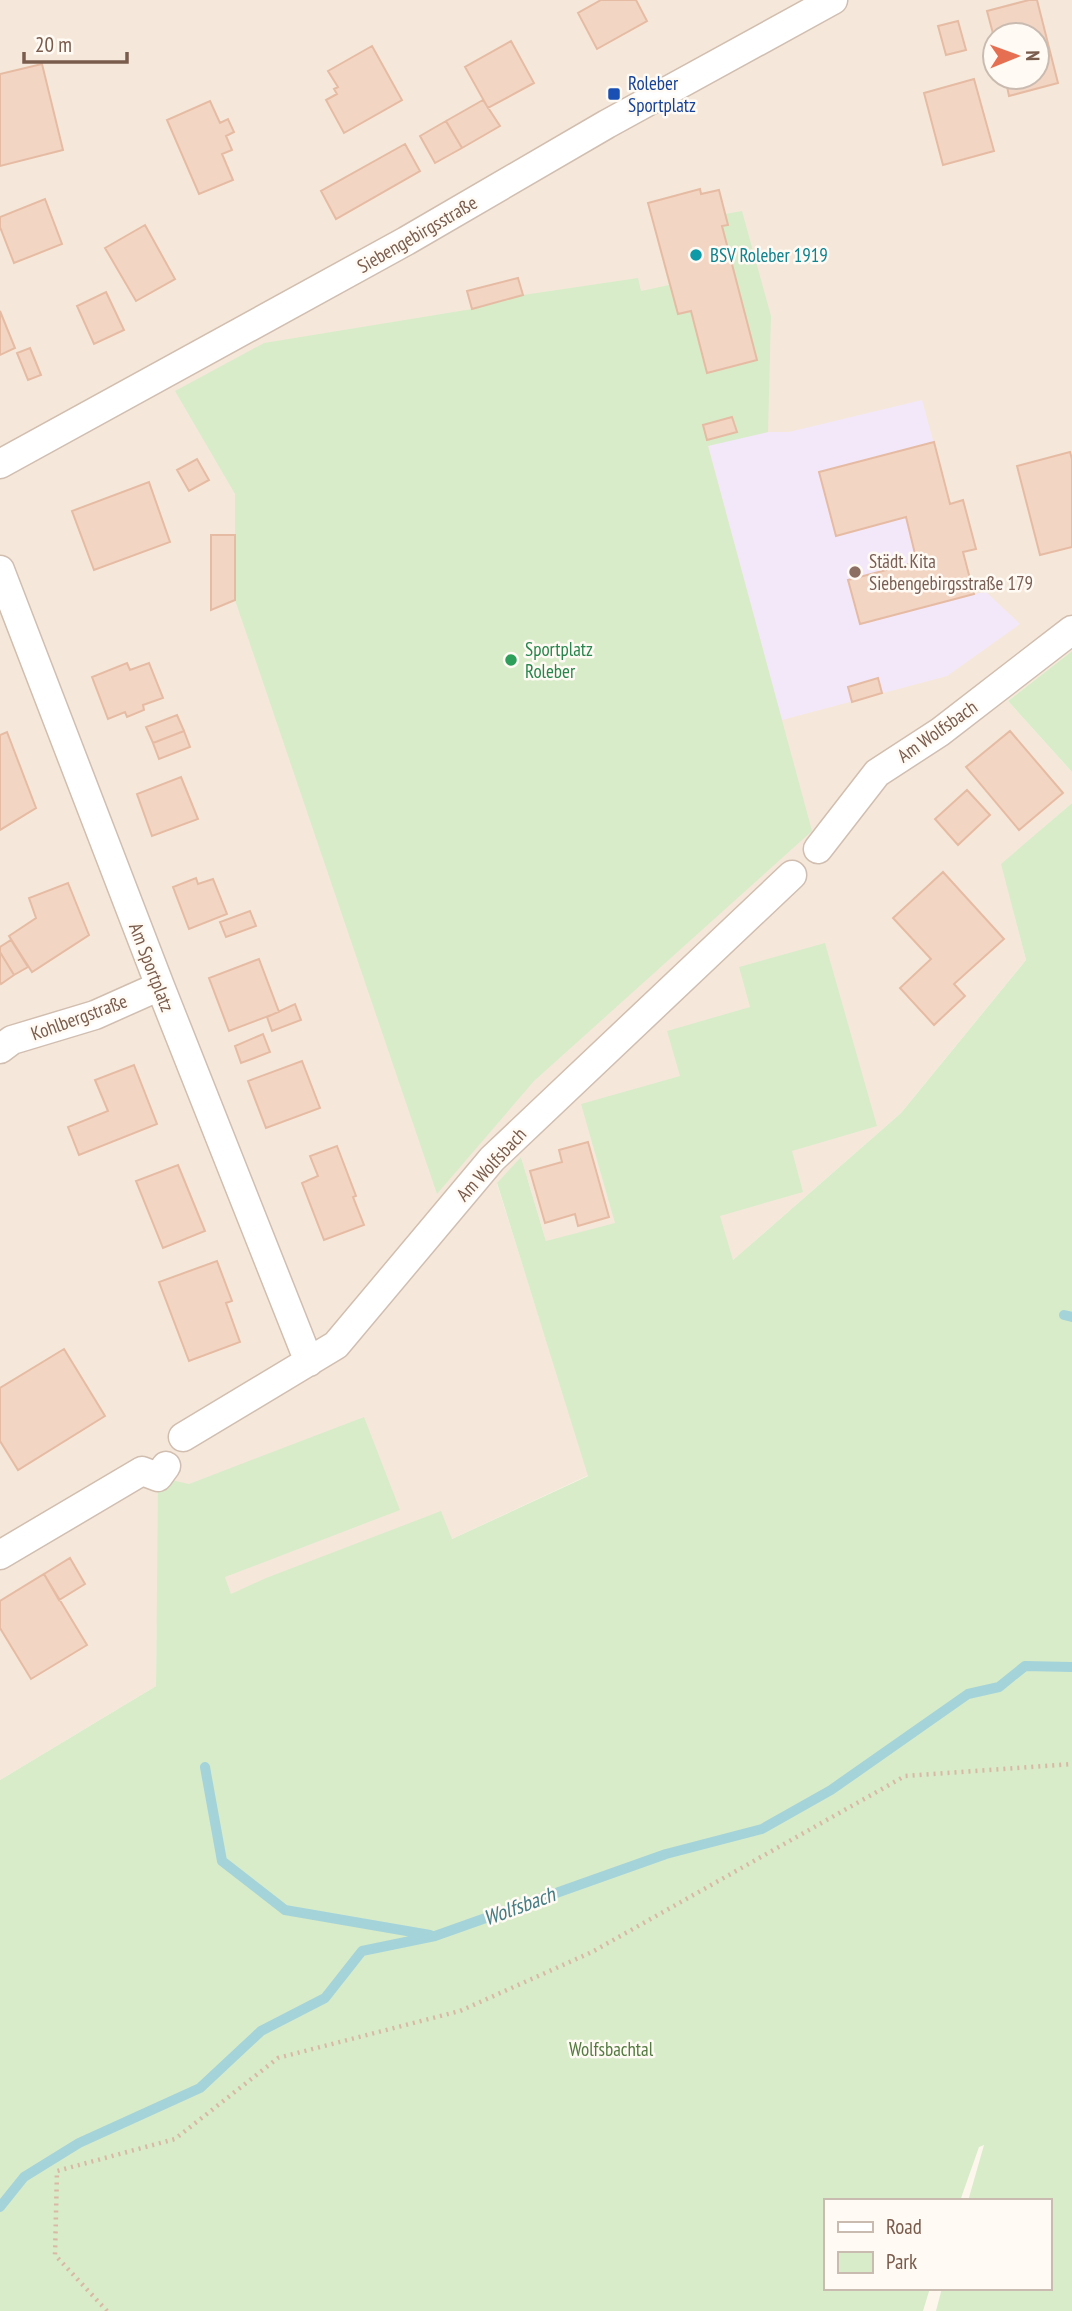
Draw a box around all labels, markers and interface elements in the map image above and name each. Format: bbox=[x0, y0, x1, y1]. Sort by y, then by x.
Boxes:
scale bar bbox=[24, 21, 128, 65]
north arrow bbox=[981, 21, 1051, 91]
text: 20 m bbox=[35, 31, 72, 58]
text: N bbox=[1021, 50, 1045, 61]
place label: Roleber Sportplatz bbox=[628, 71, 696, 117]
marker: Roleber Sportplatz bbox=[606, 86, 622, 102]
street label: Siebengebirgsstraße bbox=[353, 190, 481, 278]
place label: BSV Roleber 1919 bbox=[710, 243, 828, 267]
marker: BSV Roleber 1919 bbox=[688, 247, 704, 263]
place label: Städt. Kita Siebengebirgsstraße 179 bbox=[869, 549, 1033, 595]
marker: Städt. Kita Siebengebirgsstraße 179 bbox=[847, 564, 863, 580]
place label: Sportplatz Roleber bbox=[525, 637, 593, 683]
marker: Sportplatz Roleber bbox=[503, 652, 519, 668]
street label: Am Wolfsbach bbox=[892, 695, 982, 767]
street label: Am Sportplatz bbox=[124, 919, 180, 1015]
street label: Kohlbergstraße bbox=[28, 988, 131, 1045]
street label: Am Wolfsbach bbox=[451, 1122, 531, 1206]
water label: Wolfsbach bbox=[480, 1880, 560, 1931]
park label: Wolfsbachtal bbox=[569, 2037, 654, 2061]
legend bbox=[824, 2199, 1051, 2290]
text: Road bbox=[886, 2213, 922, 2240]
text: Park bbox=[886, 2248, 917, 2275]

